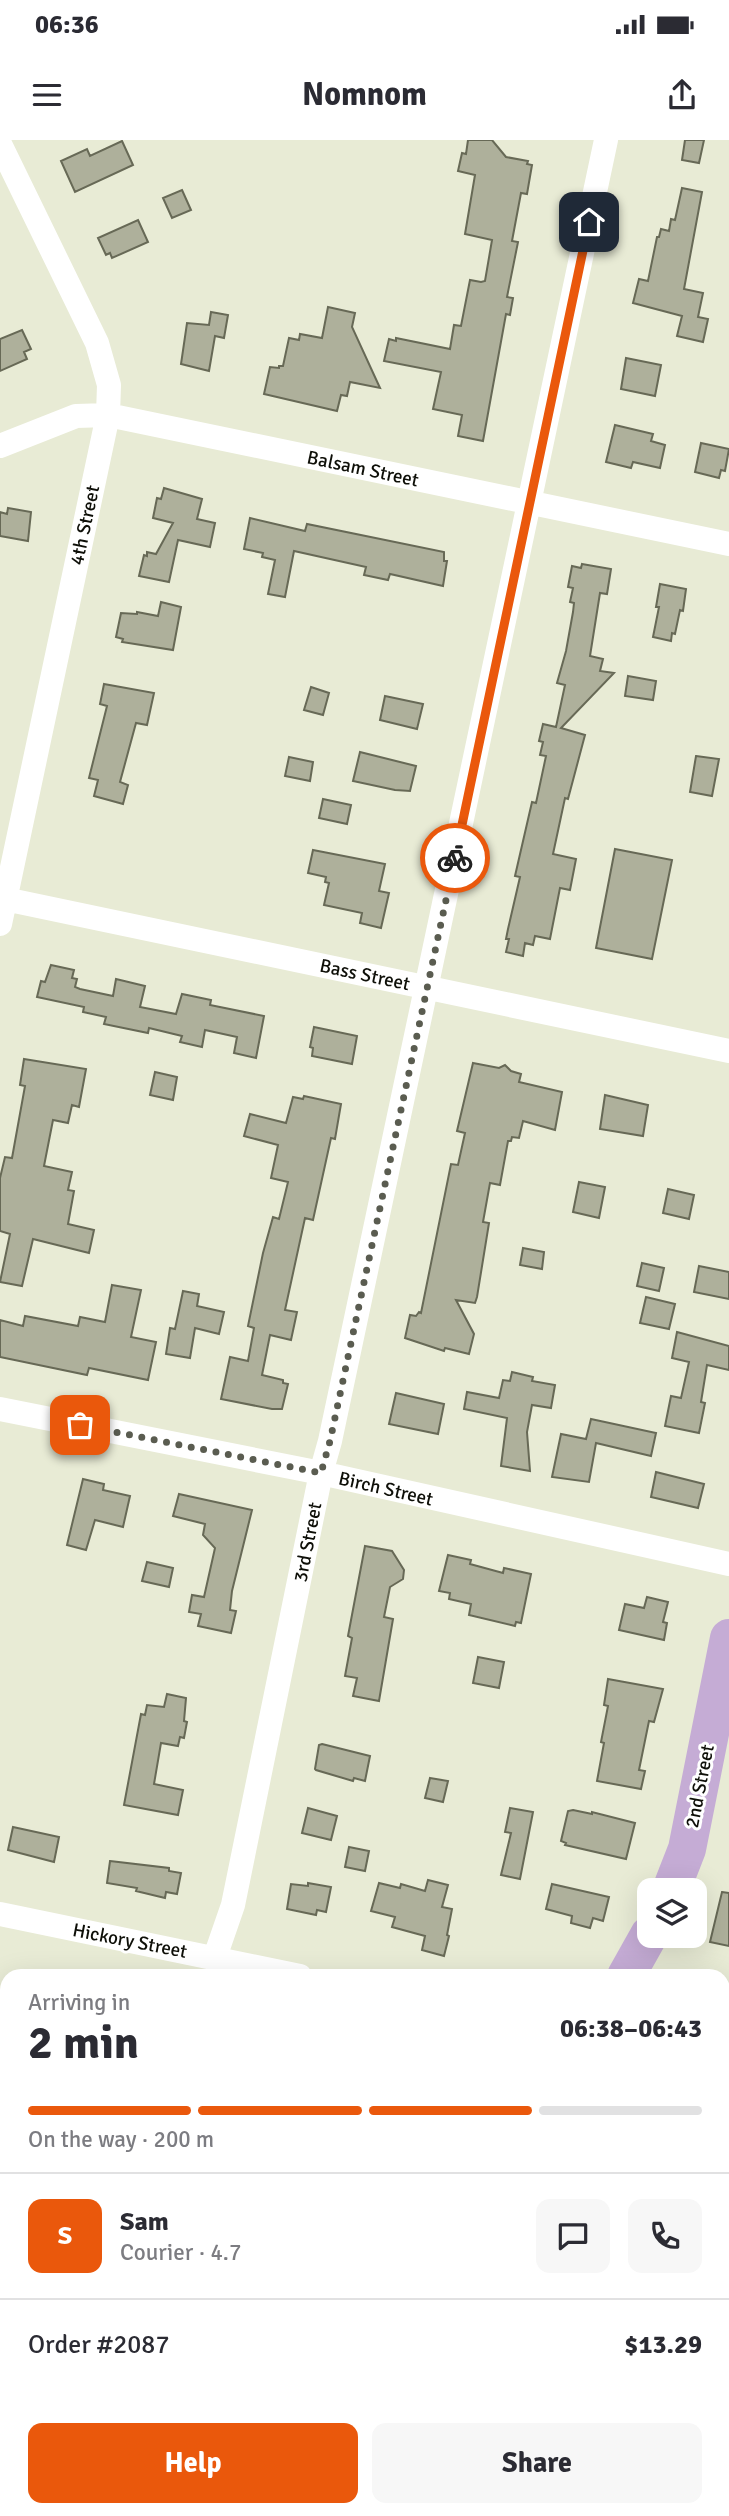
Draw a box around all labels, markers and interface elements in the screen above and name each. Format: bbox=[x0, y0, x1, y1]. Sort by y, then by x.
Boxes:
text: 06:36 bbox=[35, 9, 99, 41]
text: Nomnom bbox=[302, 75, 427, 114]
icon: menu bbox=[28, 76, 66, 114]
icon: share bbox=[663, 76, 701, 114]
pin bbox=[559, 192, 619, 252]
icon: home bbox=[570, 203, 608, 241]
street label: Balsam Street bbox=[305, 445, 421, 493]
street label: 4th Street bbox=[65, 483, 105, 567]
courier bbox=[420, 823, 490, 893]
icon: bike bbox=[436, 839, 474, 877]
street label: Bass Street bbox=[318, 954, 412, 996]
pin bbox=[50, 1395, 110, 1455]
icon: bag bbox=[61, 1406, 99, 1444]
street label: Birch Street bbox=[336, 1466, 436, 1512]
street label: 3rd Street bbox=[288, 1500, 328, 1584]
street label: 2nd Street bbox=[680, 1742, 720, 1830]
map controls bbox=[637, 1878, 707, 1948]
button: layers bbox=[637, 1878, 707, 1948]
street label: Hickory Street bbox=[71, 1918, 189, 1964]
text: Arriving in bbox=[28, 1988, 130, 2017]
text: 06:38–06:43 bbox=[560, 2013, 702, 2045]
text: 2 min bbox=[28, 2015, 139, 2071]
text: On the way · 200 m bbox=[28, 2125, 214, 2154]
button: chat bbox=[536, 2199, 610, 2273]
button: phone bbox=[628, 2199, 702, 2273]
text: Sam bbox=[120, 2206, 169, 2238]
text: S bbox=[58, 2220, 72, 2252]
text: Courier · 4.7 bbox=[120, 2238, 241, 2267]
text: Order #2087 bbox=[28, 2329, 169, 2361]
text: $13.29 bbox=[624, 2329, 702, 2361]
button: Help bbox=[28, 2423, 358, 2503]
button: Share bbox=[372, 2423, 702, 2503]

